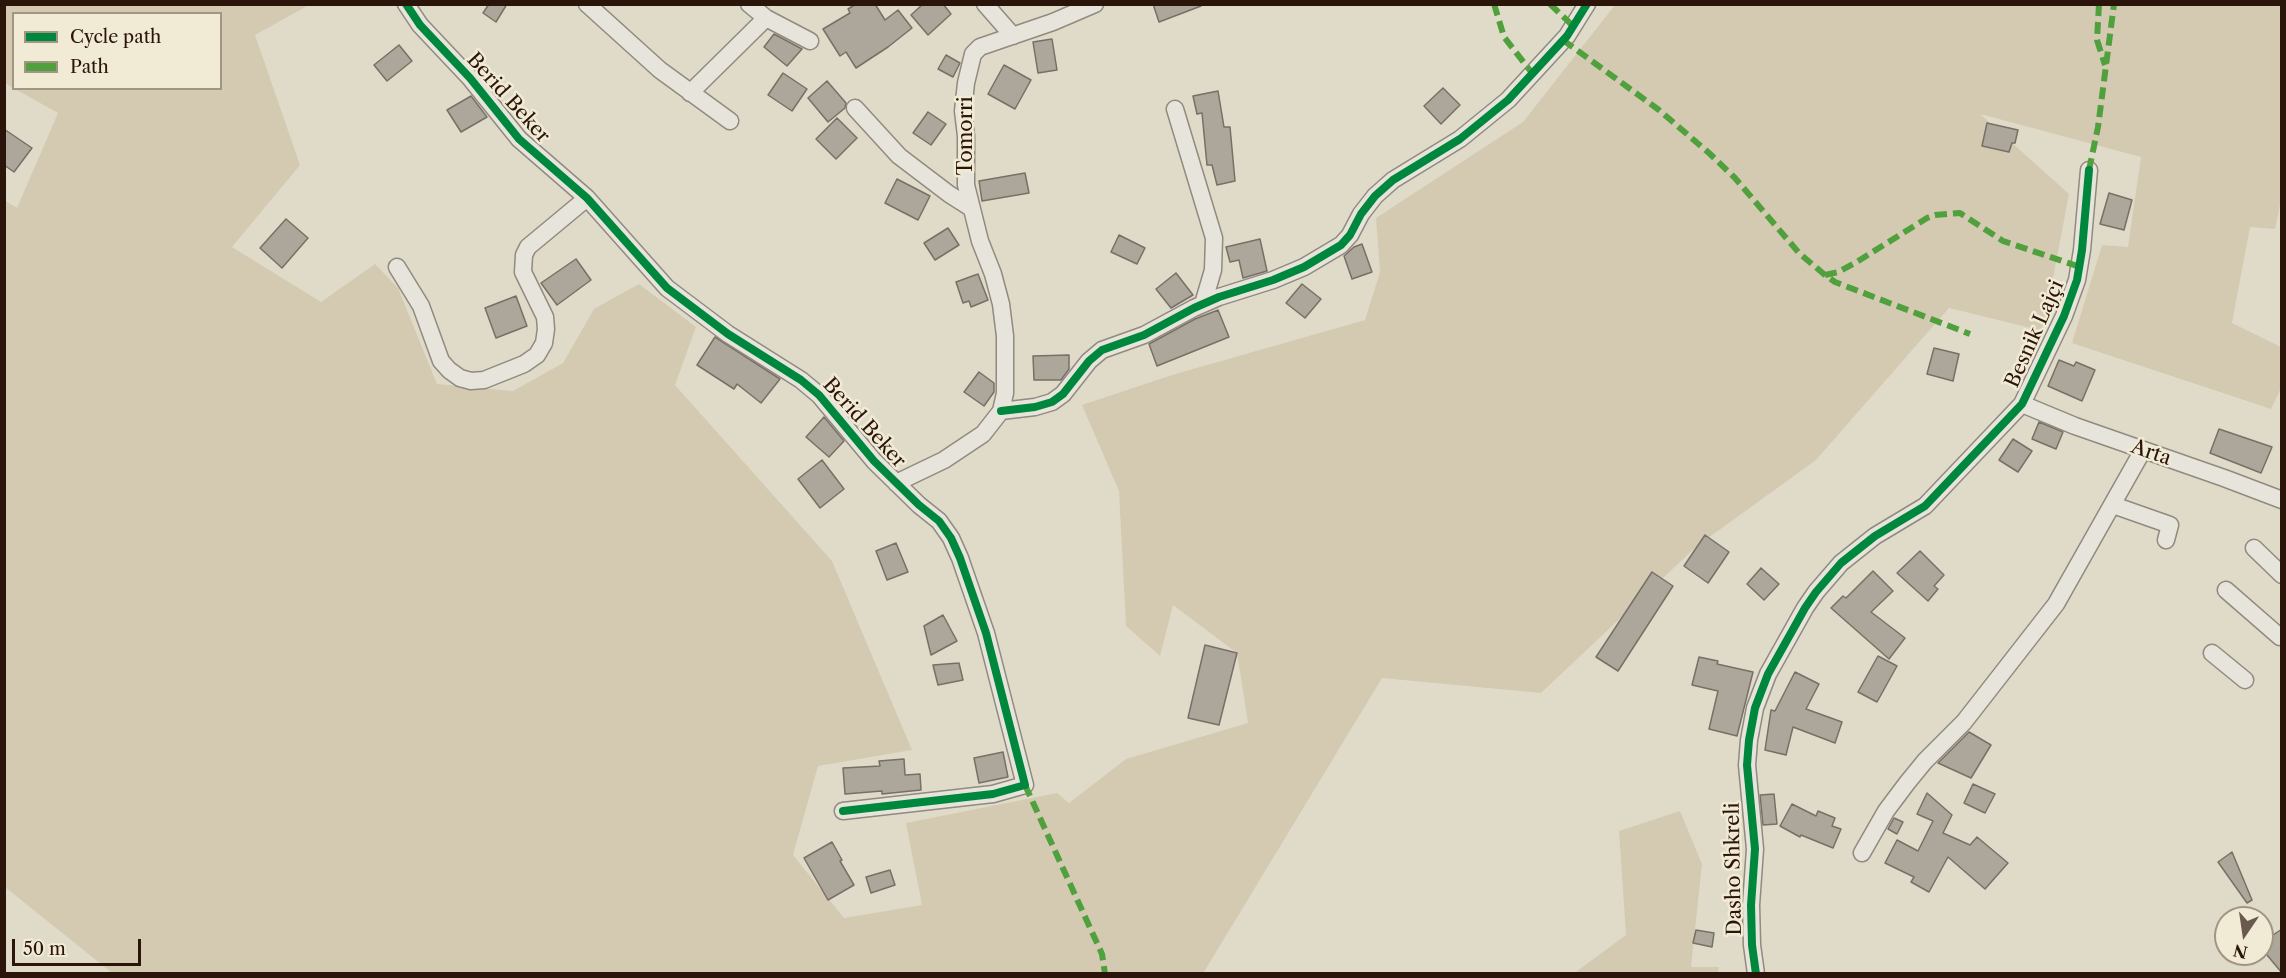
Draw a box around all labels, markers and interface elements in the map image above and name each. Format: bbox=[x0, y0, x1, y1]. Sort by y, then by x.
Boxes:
legend bbox=[12, 12, 222, 90]
text: Cycle path bbox=[70, 26, 161, 48]
street label: Berid Beker bbox=[461, 48, 555, 148]
text: Path bbox=[70, 56, 109, 78]
street label: Tomorri bbox=[954, 96, 978, 176]
street label: Besnik Lajçi bbox=[2001, 276, 2069, 392]
street label: Berid Beker bbox=[817, 373, 911, 473]
street label: Arta bbox=[2128, 435, 2174, 471]
street label: Dasho Shkreli bbox=[1721, 802, 1747, 936]
north arrow bbox=[2214, 906, 2274, 966]
scale bar bbox=[15, 927, 144, 965]
text: 50 m bbox=[23, 938, 66, 960]
text: N bbox=[2231, 940, 2249, 963]

